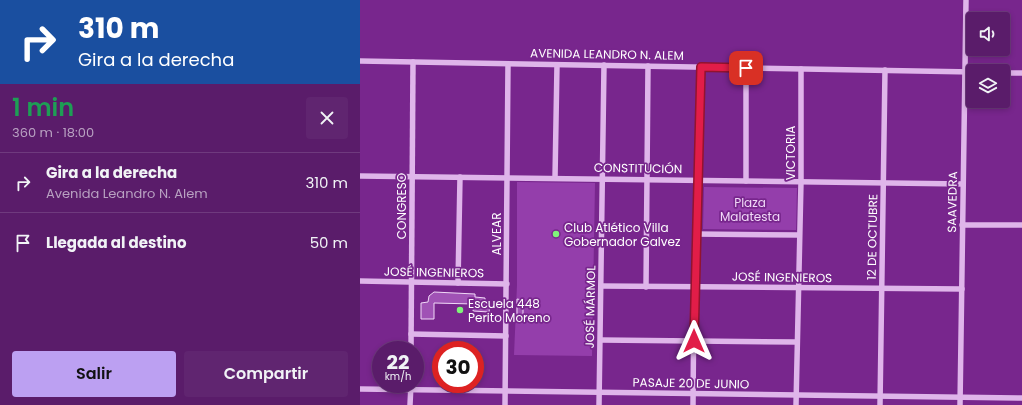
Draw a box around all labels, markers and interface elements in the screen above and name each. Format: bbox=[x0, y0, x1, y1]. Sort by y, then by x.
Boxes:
text: 310 m bbox=[78, 9, 159, 48]
map controls bbox=[966, 12, 1010, 108]
button: sound bbox=[966, 12, 1010, 56]
icon: right bbox=[12, 16, 64, 68]
street label: AVENIDA LEANDRO N. ALEM bbox=[530, 44, 684, 64]
text: Gira a la derecha bbox=[78, 47, 234, 72]
pin bbox=[729, 51, 763, 85]
icon: arrive bbox=[735, 57, 757, 79]
button: layers bbox=[966, 64, 1010, 108]
text: 1 min bbox=[12, 91, 74, 124]
button: close bbox=[306, 97, 348, 139]
text: 360 m · 18:00 bbox=[12, 123, 94, 142]
street label: VICTORIA bbox=[782, 126, 799, 180]
street label: CONSTITUCIÓN bbox=[594, 159, 682, 177]
text: Gira a la derecha bbox=[46, 162, 177, 183]
street label: SAAVEDRA bbox=[943, 171, 961, 233]
icon: right bbox=[12, 172, 34, 194]
text: 310 m bbox=[305, 172, 348, 193]
street label: CONGRESO bbox=[393, 173, 410, 239]
text: Avenida Leandro N. Alem bbox=[46, 184, 208, 203]
park label: Plaza Malatesta bbox=[720, 194, 780, 225]
street label: 12 DE OCTUBRE bbox=[863, 194, 881, 280]
street label: ALVEAR bbox=[488, 213, 505, 255]
place label: Club Atlético Villa Gobernador Galvez bbox=[564, 219, 680, 250]
marker: Club Atlético Villa Gobernador Galvez bbox=[551, 229, 561, 239]
icon: arrive bbox=[12, 232, 34, 254]
text: Llegada al destino bbox=[46, 232, 187, 253]
text: 50 m bbox=[310, 232, 348, 253]
street label: JOSÉ INGENIEROS bbox=[384, 263, 484, 281]
street label: JOSÉ MÁRMOL bbox=[581, 265, 599, 349]
street label: JOSÉ INGENIEROS bbox=[732, 268, 832, 286]
place label: Escuela 448 Perito Moreno bbox=[468, 295, 551, 326]
marker: Escuela 448 Perito Moreno bbox=[455, 305, 465, 315]
position arrow bbox=[673, 320, 715, 362]
speed limit sign: 30 bbox=[432, 341, 484, 393]
text: 22 bbox=[387, 348, 409, 376]
button: Salir bbox=[12, 351, 176, 397]
button: Compartir bbox=[184, 351, 348, 397]
text: km/h bbox=[385, 369, 411, 384]
street label: PASAJE 20 DE JUNIO bbox=[633, 373, 749, 393]

